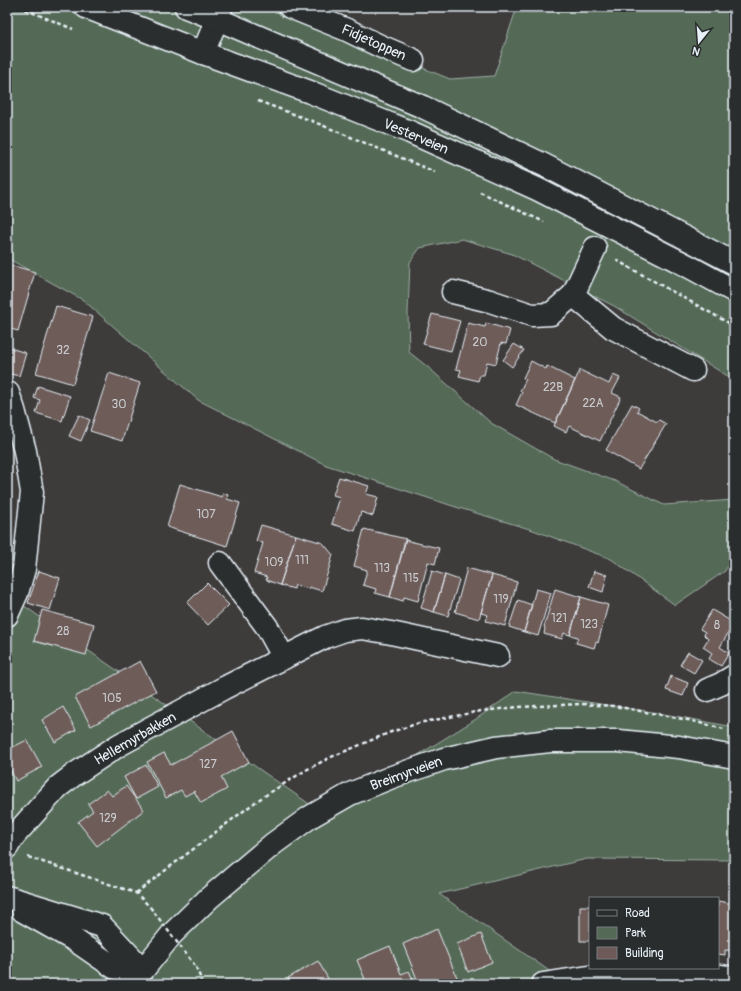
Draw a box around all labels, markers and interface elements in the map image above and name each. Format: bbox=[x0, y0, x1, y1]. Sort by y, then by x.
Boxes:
street label: Fidjetoppen bbox=[339, 21, 409, 64]
north arrow bbox=[679, 22, 719, 62]
text: N bbox=[690, 44, 702, 58]
street label: Vesterveien bbox=[381, 115, 451, 158]
house number: 20 bbox=[473, 335, 487, 350]
house number: 32 bbox=[56, 343, 70, 358]
house number: 22B bbox=[543, 380, 563, 395]
house number: 22A bbox=[582, 396, 604, 411]
house number: 30 bbox=[112, 397, 126, 412]
house number: 107 bbox=[196, 507, 216, 522]
house number: 111 bbox=[295, 553, 309, 568]
house number: 109 bbox=[264, 555, 284, 570]
house number: 113 bbox=[374, 561, 390, 576]
house number: 115 bbox=[403, 571, 419, 586]
house number: 119 bbox=[493, 592, 509, 607]
house number: 121 bbox=[551, 611, 567, 626]
house number: 123 bbox=[580, 617, 598, 632]
house number: 8 bbox=[714, 618, 720, 633]
house number: 28 bbox=[57, 624, 69, 639]
house number: 105 bbox=[102, 691, 122, 706]
street label: Hellemyrbakken bbox=[91, 708, 179, 769]
street label: Breimyrveien bbox=[368, 753, 445, 794]
house number: 127 bbox=[199, 757, 218, 772]
house number: 129 bbox=[99, 811, 117, 826]
legend bbox=[589, 897, 719, 969]
text: Road bbox=[625, 906, 650, 921]
text: Park bbox=[625, 926, 646, 941]
text: Building bbox=[625, 946, 664, 961]

